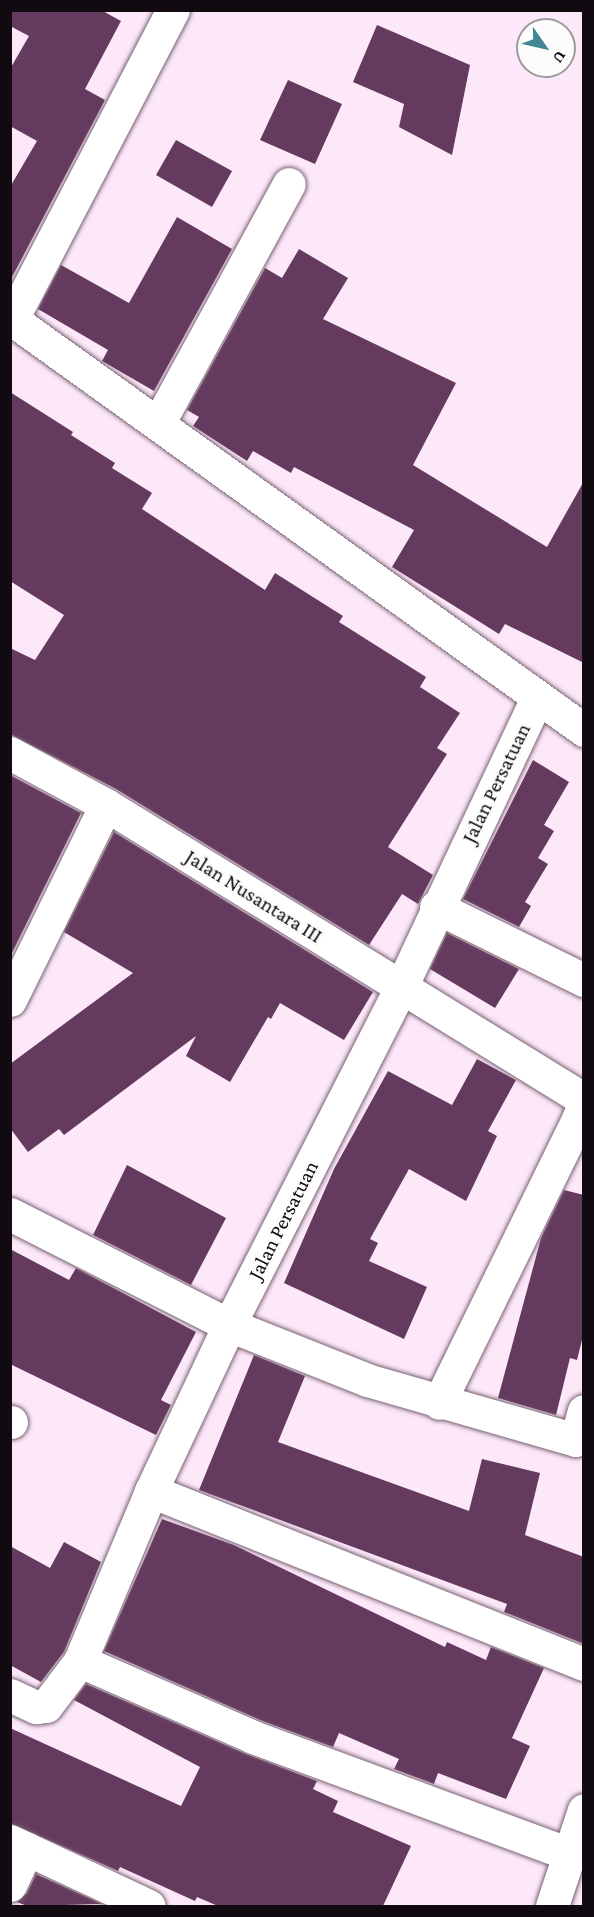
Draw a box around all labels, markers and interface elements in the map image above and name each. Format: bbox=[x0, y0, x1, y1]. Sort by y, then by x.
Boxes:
north arrow bbox=[516, 18, 576, 78]
text: U bbox=[550, 48, 570, 67]
street label: Jalan Persatuan bbox=[456, 719, 536, 847]
street label: Jalan Nusantara III bbox=[181, 844, 327, 948]
street label: Jalan Persatuan bbox=[242, 1156, 324, 1284]

